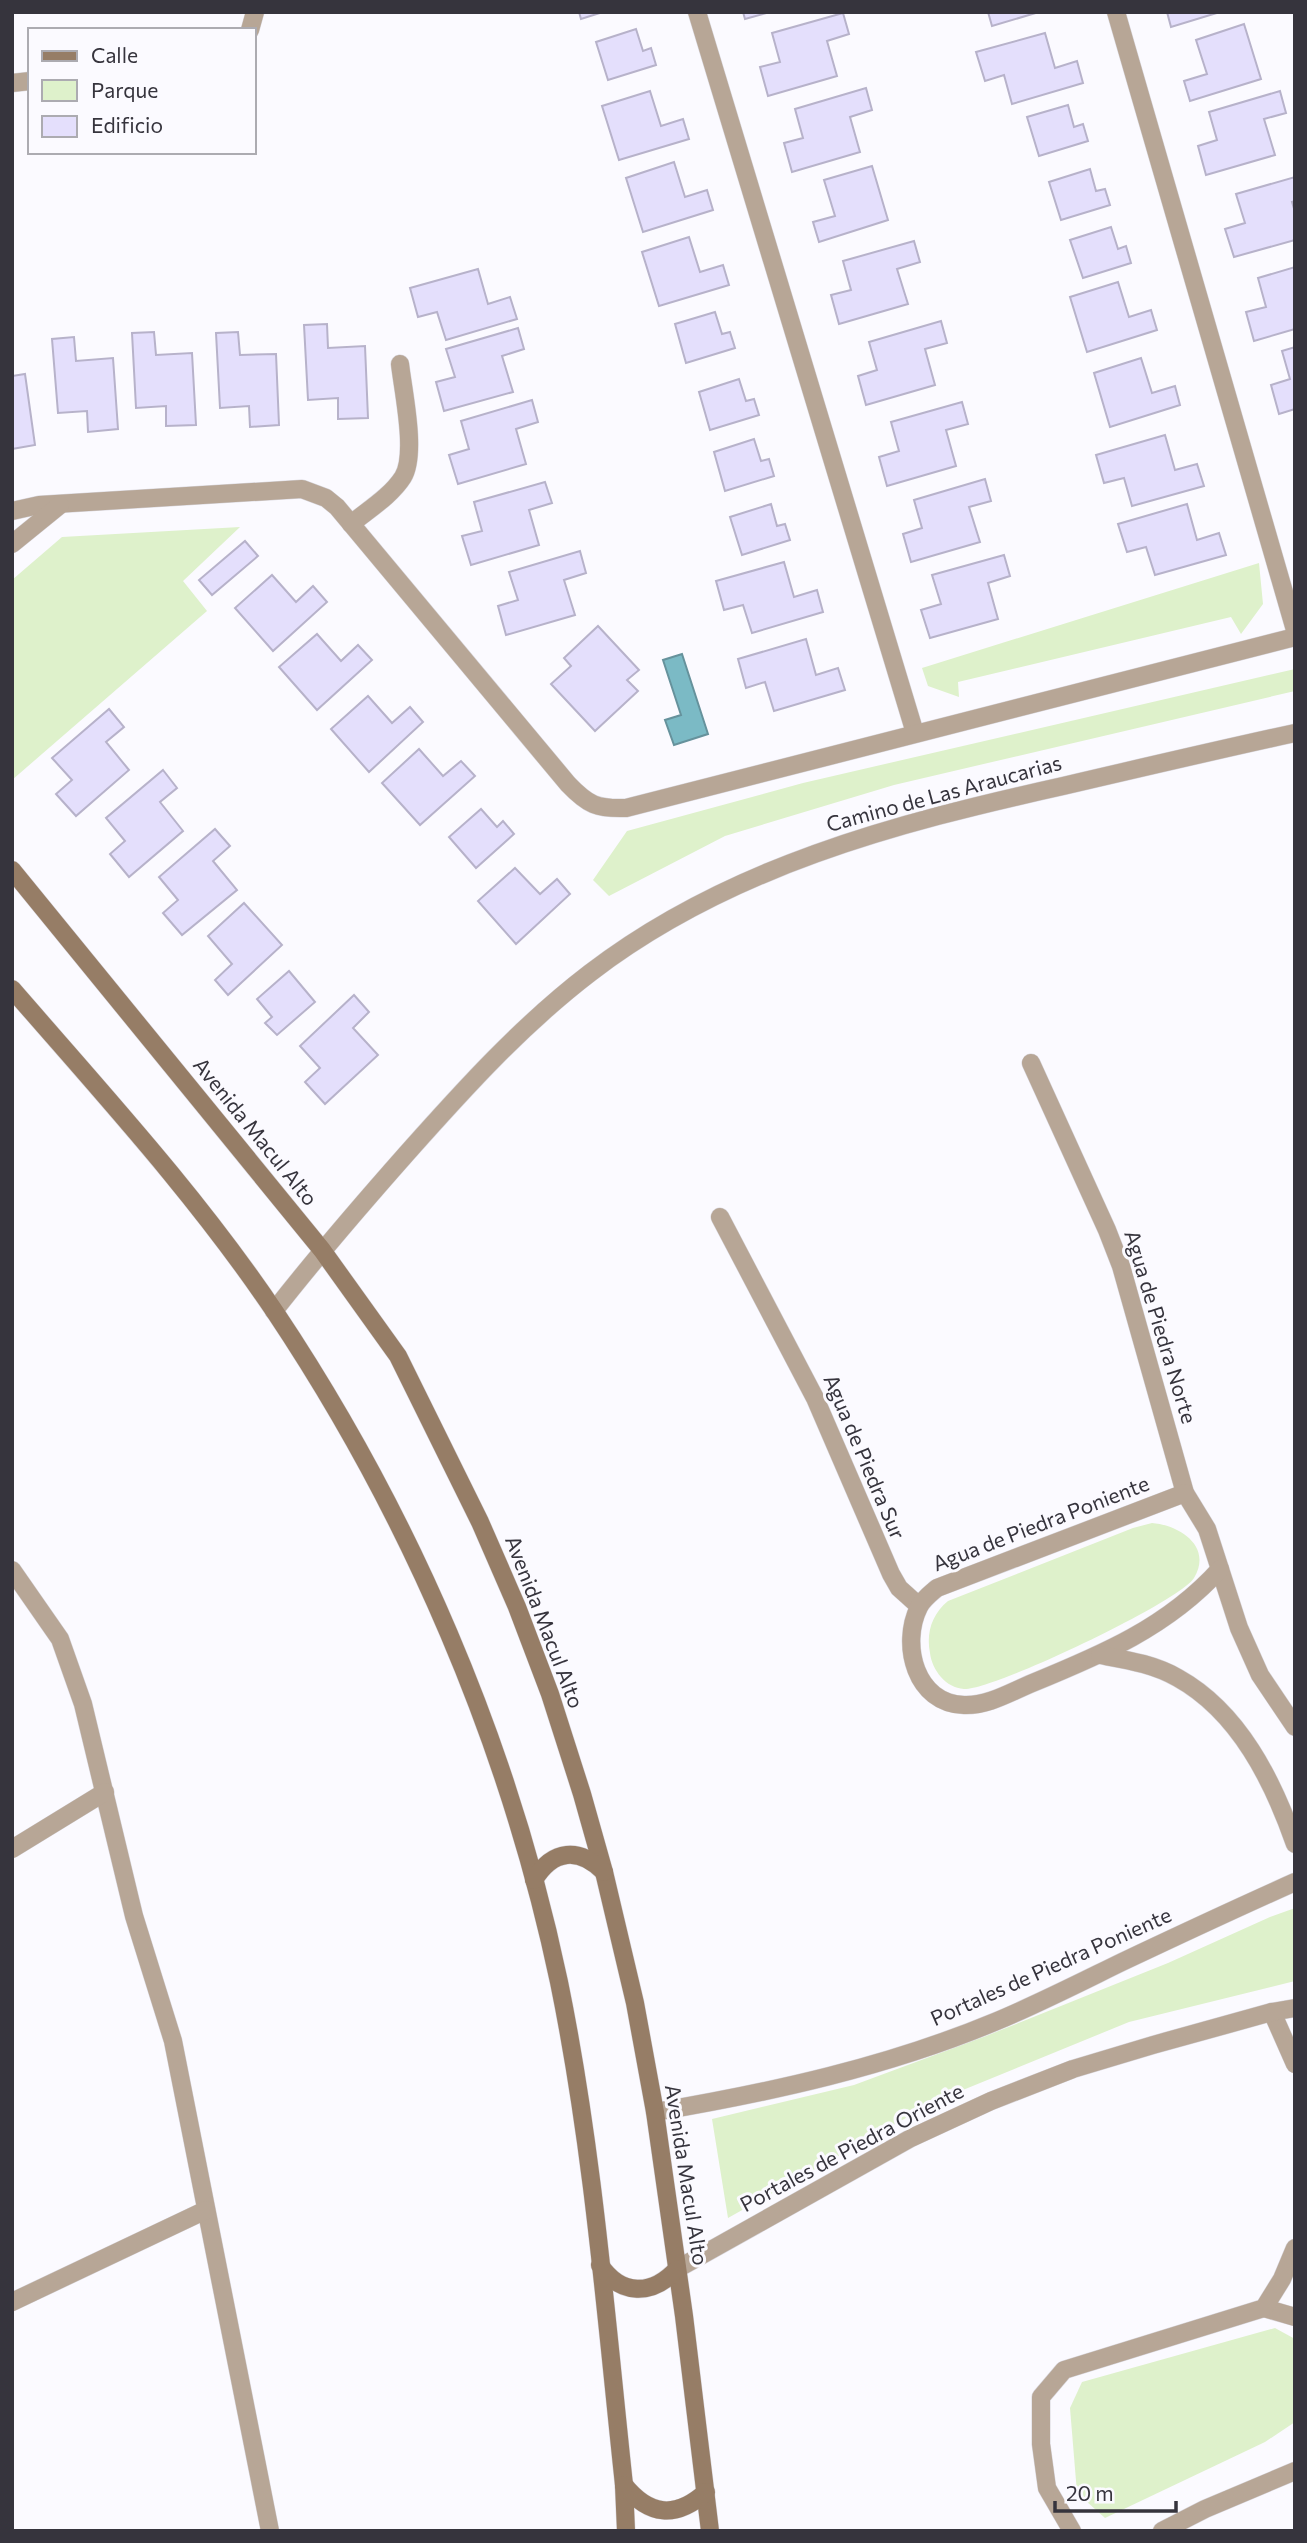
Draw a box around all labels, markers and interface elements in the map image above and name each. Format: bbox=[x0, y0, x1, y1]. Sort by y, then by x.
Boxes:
legend bbox=[28, 28, 256, 154]
text: Calle bbox=[91, 42, 138, 67]
text: Parque bbox=[91, 77, 158, 102]
text: Edificio bbox=[91, 112, 163, 137]
street label: Camino de Las Araucarias bbox=[823, 749, 1064, 836]
street label: Avenida Macul Alto bbox=[189, 1052, 323, 1210]
street label: Agua de Piedra Norte bbox=[1120, 1227, 1203, 1426]
street label: Agua de Piedra Sur bbox=[819, 1370, 911, 1543]
street label: Agua de Piedra Poniente bbox=[929, 1470, 1152, 1575]
street label: Avenida Macul Alto bbox=[501, 1532, 590, 1711]
street label: Portales de Piedra Poniente bbox=[926, 1901, 1175, 2030]
street label: Portales de Piedra Oriente bbox=[735, 2077, 967, 2216]
street label: Avenida Macul Alto bbox=[661, 2082, 714, 2267]
scale bar bbox=[1055, 2470, 1176, 2514]
text: 20 m bbox=[1066, 2480, 1114, 2505]

